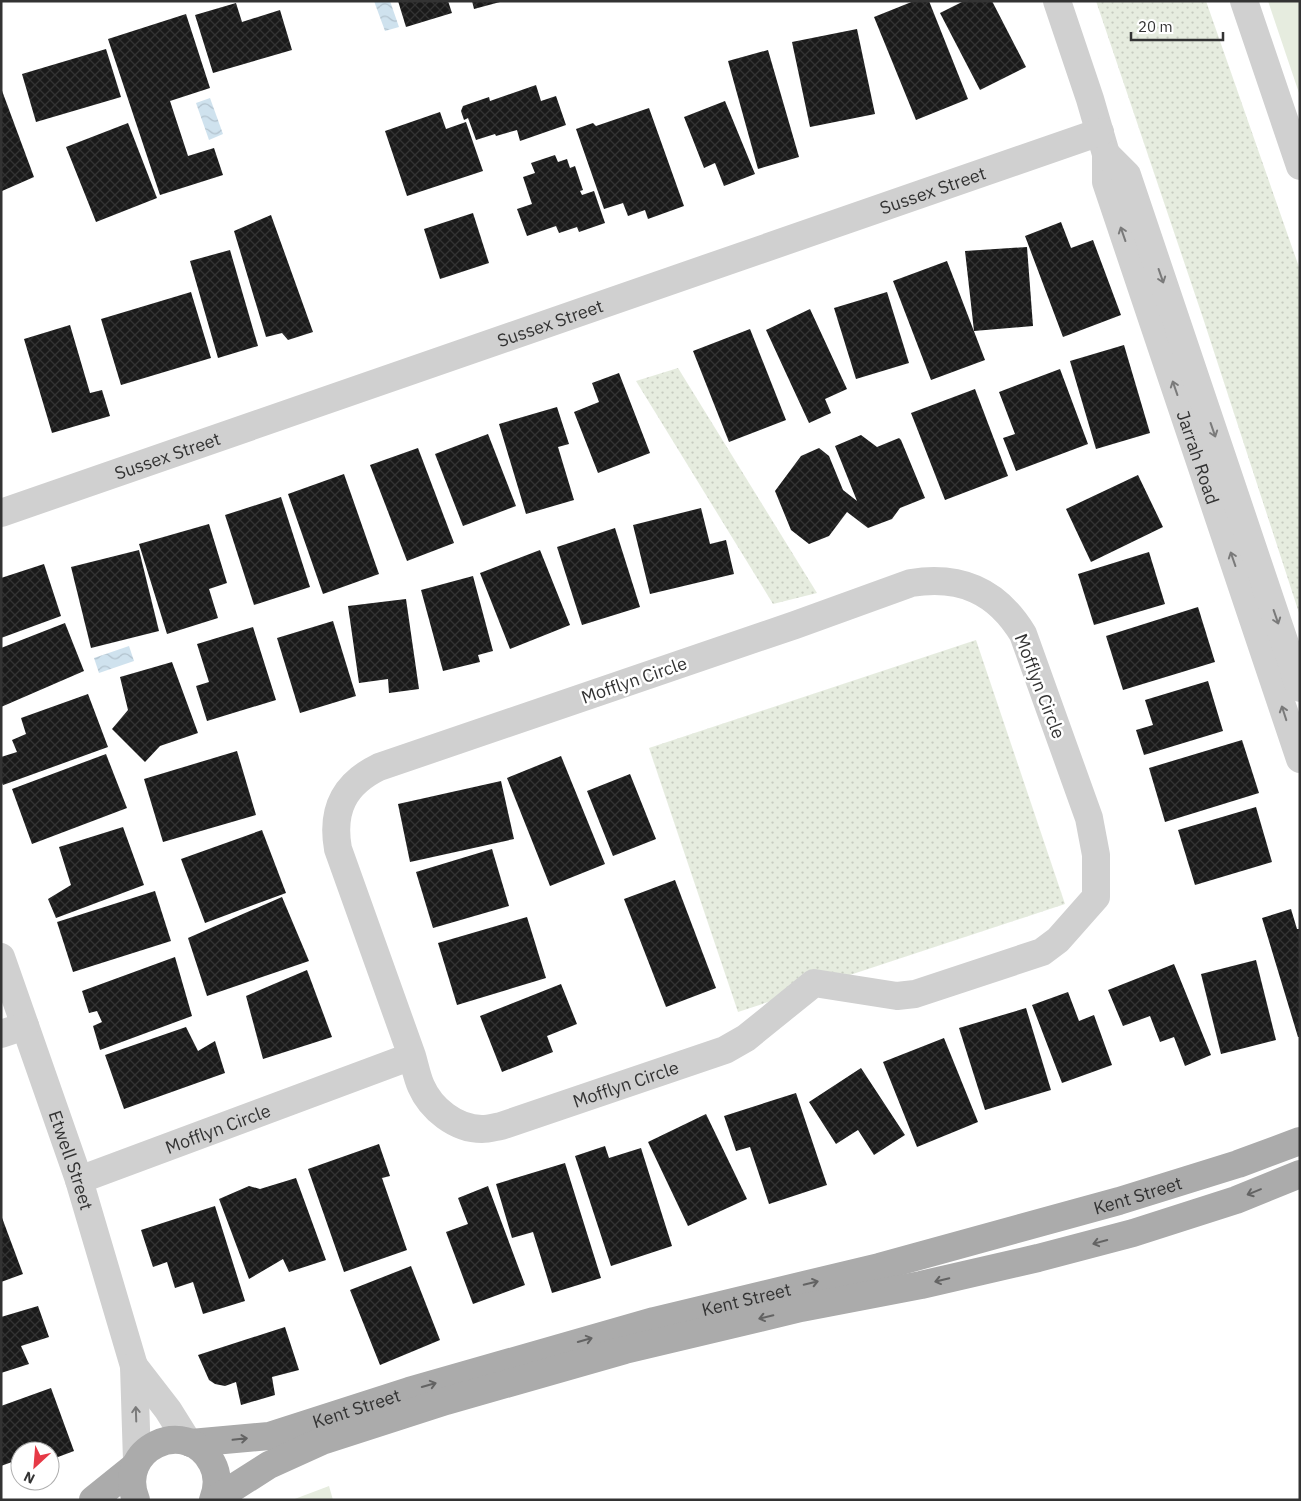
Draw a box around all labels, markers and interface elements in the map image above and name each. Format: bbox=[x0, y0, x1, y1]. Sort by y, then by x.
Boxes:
scale bar bbox=[1131, 10, 1224, 42]
text: 20 m bbox=[1138, 17, 1173, 36]
street label: Sussex Street bbox=[877, 161, 989, 219]
one-way arrow bbox=[1118, 226, 1128, 242]
one-way arrow bbox=[1157, 268, 1166, 283]
street label: Sussex Street bbox=[494, 294, 606, 352]
one-way arrow bbox=[1170, 381, 1179, 396]
street label: Jarrah Road bbox=[1172, 407, 1225, 507]
one-way arrow bbox=[1209, 422, 1218, 437]
street label: Sussex Street bbox=[111, 426, 223, 484]
one-way arrow bbox=[1227, 551, 1237, 567]
one-way arrow bbox=[1272, 609, 1281, 625]
street label: Mofflyn Circle bbox=[1009, 630, 1071, 742]
street label: Mofflyn Circle bbox=[578, 651, 690, 709]
one-way arrow bbox=[1279, 705, 1289, 721]
street label: Mofflyn Circle bbox=[570, 1055, 682, 1112]
street label: Mofflyn Circle bbox=[162, 1098, 274, 1158]
street label: Etwell Street bbox=[44, 1107, 99, 1213]
street label: Kent Street bbox=[1091, 1171, 1185, 1219]
one-way arrow bbox=[1247, 1188, 1263, 1197]
one-way arrow bbox=[1092, 1237, 1108, 1247]
one-way arrow bbox=[934, 1276, 950, 1285]
street label: Kent Street bbox=[699, 1277, 793, 1321]
one-way arrow bbox=[802, 1278, 818, 1287]
one-way arrow bbox=[758, 1313, 774, 1322]
one-way arrow bbox=[577, 1335, 593, 1345]
one-way arrow bbox=[421, 1380, 437, 1390]
street label: Kent Street bbox=[309, 1383, 403, 1433]
one-way arrow bbox=[131, 1406, 140, 1422]
one-way arrow bbox=[231, 1435, 247, 1444]
north arrow bbox=[10, 1441, 60, 1491]
text: N bbox=[21, 1467, 38, 1488]

